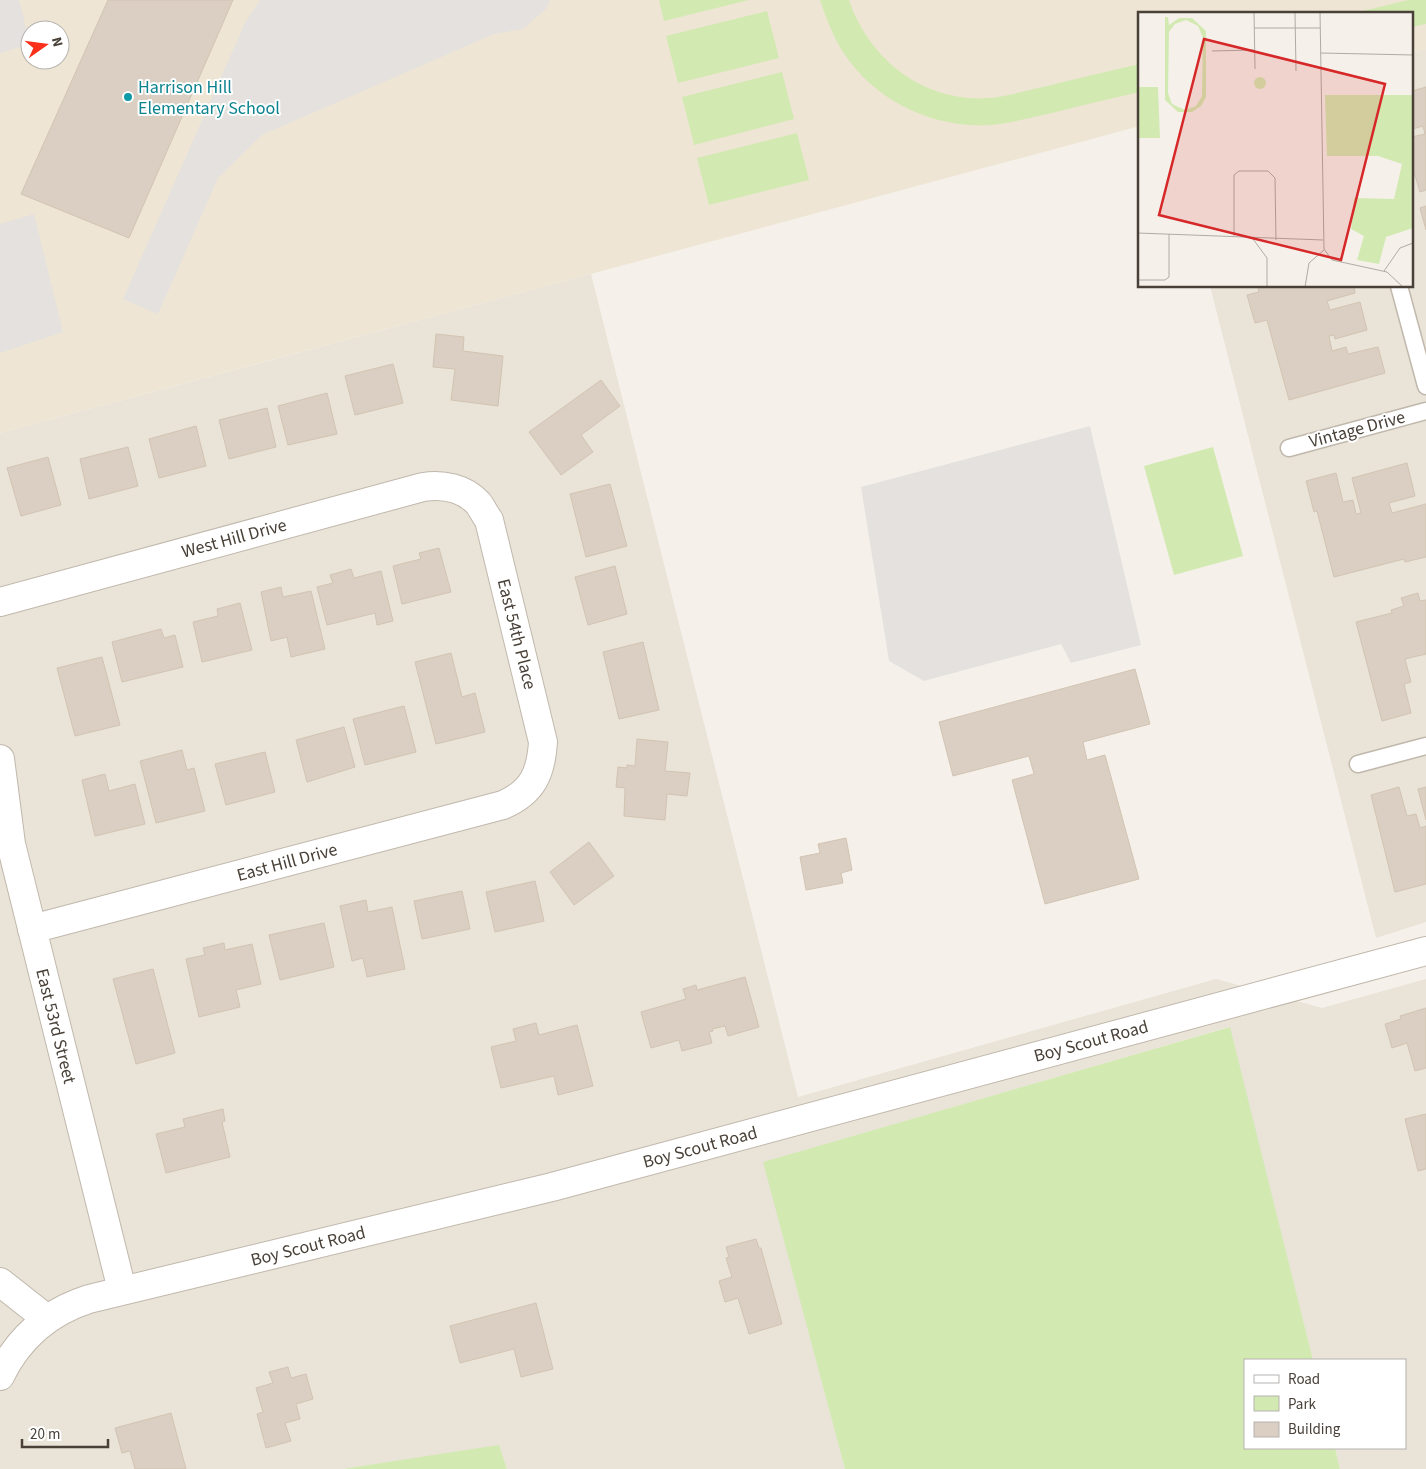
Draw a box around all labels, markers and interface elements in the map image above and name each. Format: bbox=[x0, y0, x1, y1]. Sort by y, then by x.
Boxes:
inset map bbox=[1138, 12, 1414, 288]
north arrow bbox=[20, 20, 70, 70]
text: N bbox=[46, 35, 67, 49]
place label: Harrison Hill Elementary School bbox=[138, 75, 280, 121]
marker: Harrison Hill Elementary School bbox=[122, 91, 134, 103]
street label: Vintage Drive bbox=[1306, 405, 1408, 454]
street label: West Hill Drive bbox=[179, 512, 290, 565]
street label: East 54th Place bbox=[491, 576, 542, 692]
street label: East Hill Drive bbox=[234, 837, 340, 888]
street label: East 53rd Street bbox=[29, 966, 82, 1086]
street label: Boy Scout Road bbox=[1031, 1014, 1151, 1069]
street label: Boy Scout Road bbox=[640, 1120, 760, 1175]
street label: Boy Scout Road bbox=[248, 1220, 368, 1273]
legend bbox=[1244, 1359, 1406, 1449]
text: Road bbox=[1288, 1369, 1320, 1390]
text: Park bbox=[1288, 1394, 1317, 1415]
scale bar bbox=[22, 1416, 109, 1448]
text: Building bbox=[1288, 1419, 1341, 1440]
text: 20 m bbox=[30, 1424, 60, 1445]

